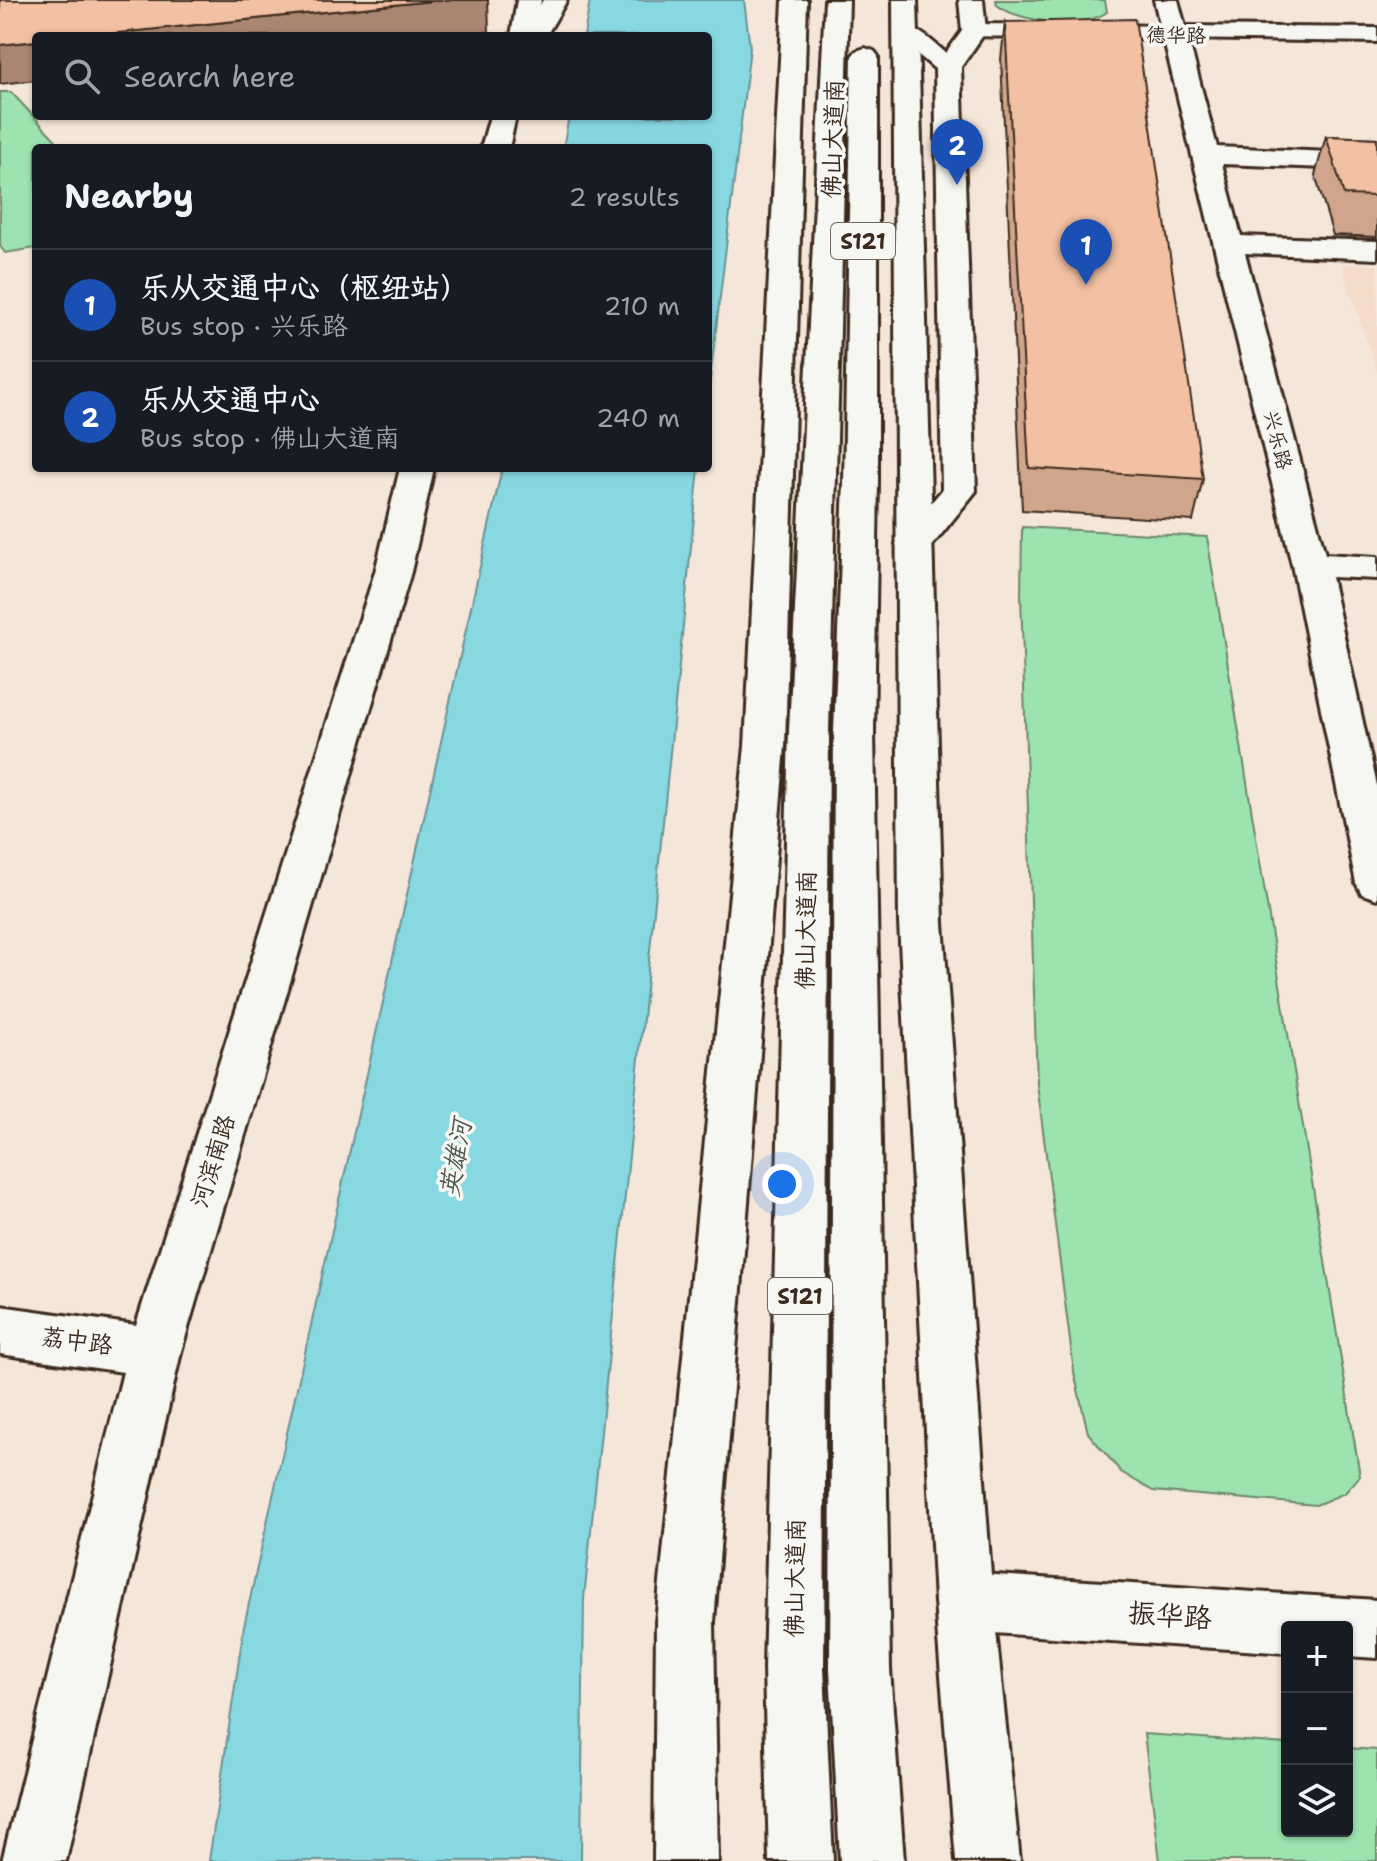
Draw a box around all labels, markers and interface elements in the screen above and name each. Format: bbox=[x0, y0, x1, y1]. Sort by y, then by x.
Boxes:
street label: 德华路 bbox=[1146, 21, 1207, 49]
search box bbox=[32, 32, 712, 120]
icon: search bbox=[60, 54, 104, 98]
text: Search here bbox=[124, 56, 295, 97]
street label: 佛山大道南 bbox=[815, 78, 851, 200]
pin: 2 bbox=[931, 119, 983, 185]
text: Nearby bbox=[64, 173, 194, 219]
text: 2 results bbox=[568, 179, 680, 214]
pin: 1 bbox=[1060, 219, 1112, 285]
road number: S121 bbox=[831, 223, 895, 259]
text: 乐从交通中心（枢纽站） bbox=[140, 267, 470, 308]
text: 1 bbox=[84, 288, 96, 323]
text: 210 m bbox=[603, 288, 680, 323]
text: Bus stop · 兴乐路 bbox=[140, 308, 348, 343]
text: 乐从交通中心 bbox=[140, 379, 320, 420]
text: 2 bbox=[81, 400, 99, 435]
text: 240 m bbox=[596, 400, 680, 435]
street label: 兴乐路 bbox=[1258, 408, 1298, 473]
text: Bus stop · 佛山大道南 bbox=[140, 420, 400, 455]
street label: 佛山大道南 bbox=[789, 870, 823, 990]
street label: 河滨南路 bbox=[184, 1110, 242, 1212]
water label: 英雄河 bbox=[431, 1113, 480, 1199]
your location bbox=[762, 1164, 802, 1204]
road number: S121 bbox=[768, 1278, 832, 1314]
street label: 荔中路 bbox=[39, 1320, 115, 1362]
street label: 佛山大道南 bbox=[778, 1518, 812, 1638]
street label: 振华路 bbox=[1127, 1593, 1213, 1637]
map controls bbox=[1281, 1621, 1353, 1837]
button: + bbox=[1281, 1621, 1353, 1693]
button: − bbox=[1281, 1693, 1353, 1765]
button: layers bbox=[1281, 1765, 1353, 1837]

